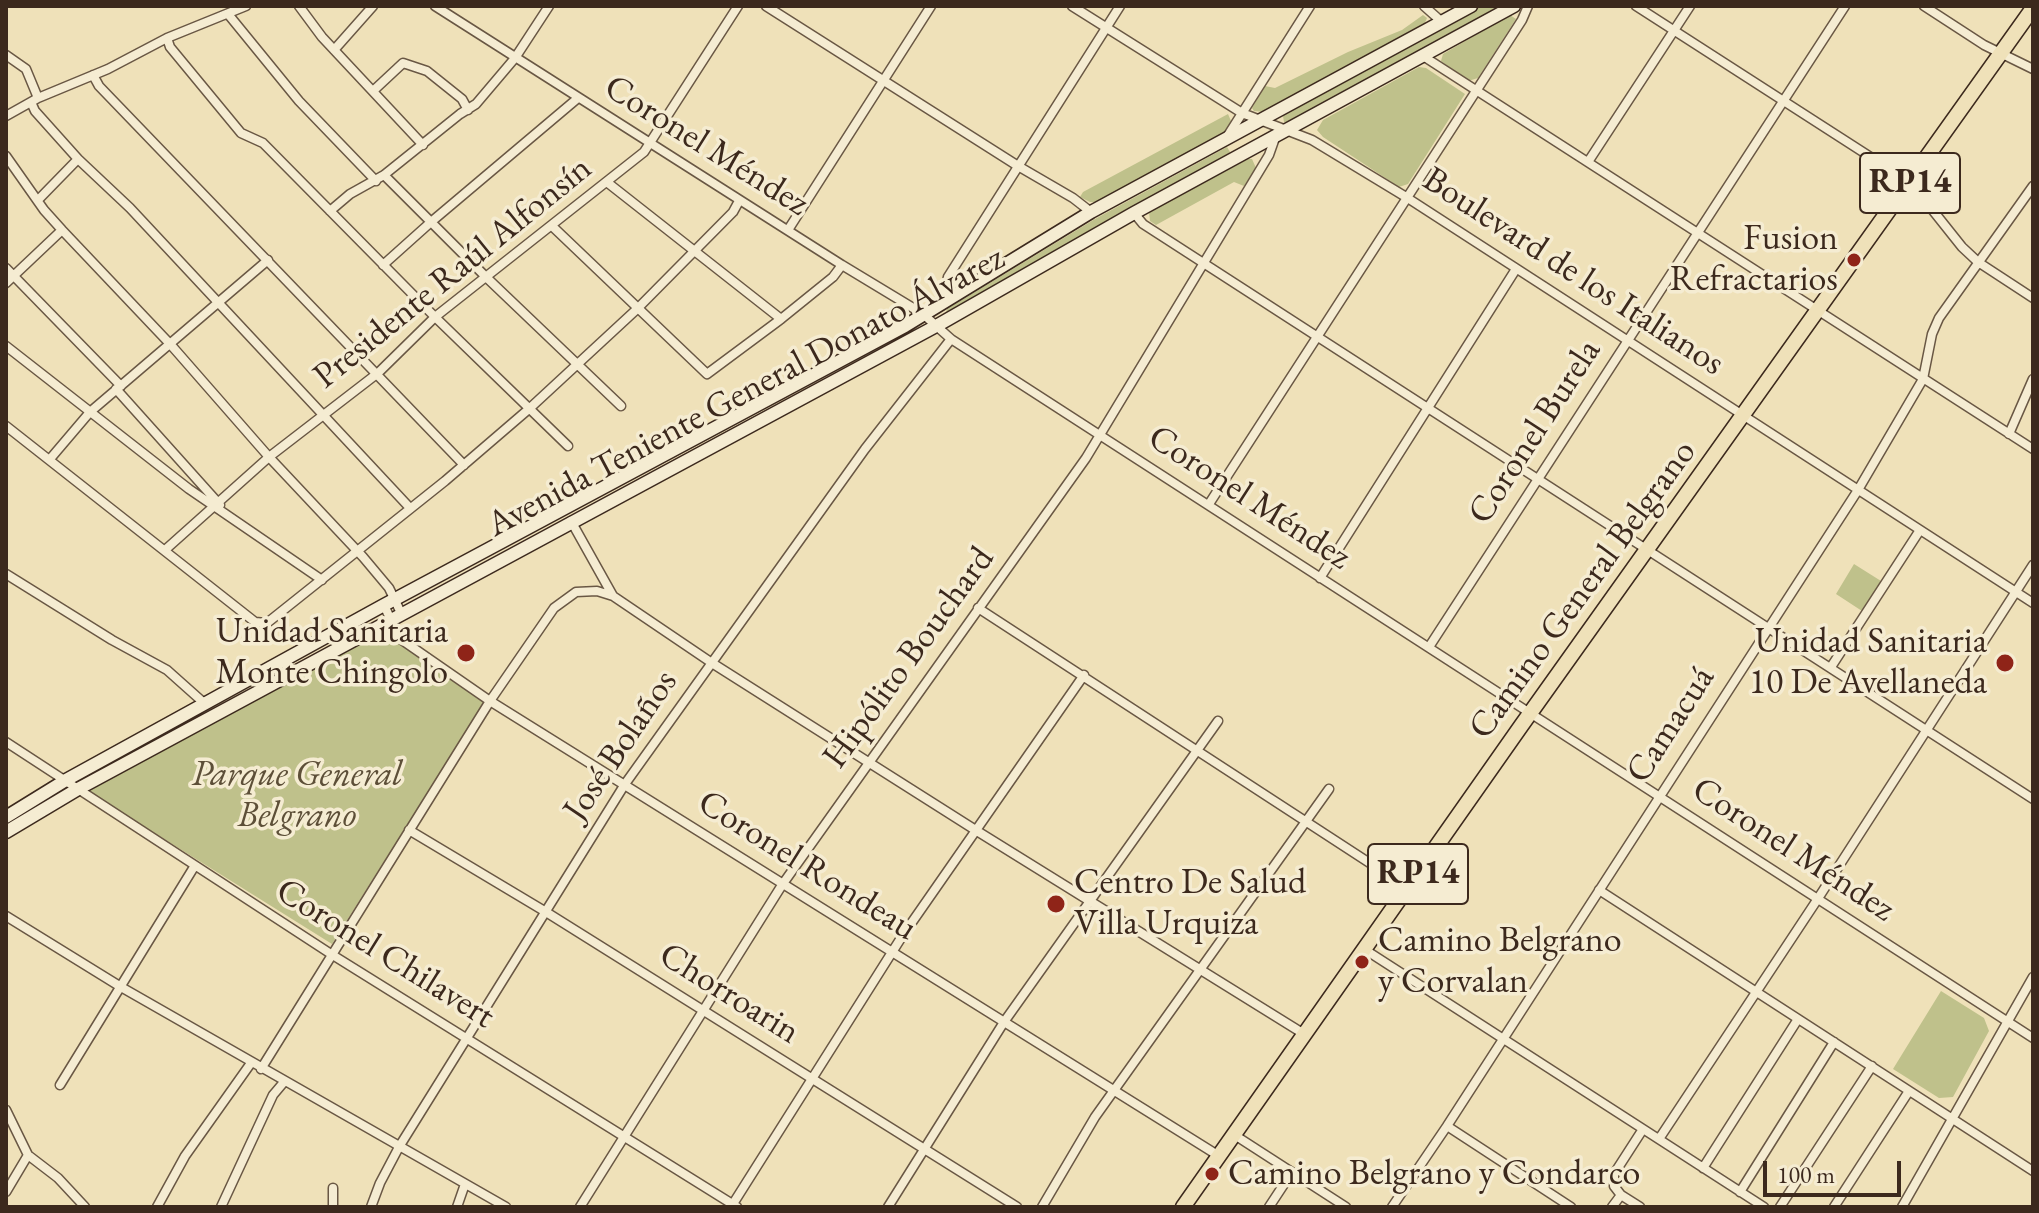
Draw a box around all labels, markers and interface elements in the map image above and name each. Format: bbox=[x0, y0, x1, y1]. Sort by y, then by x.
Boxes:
street label: Coronel Méndez bbox=[596, 66, 816, 226]
street label: Presidente Raúl Alfonsín bbox=[305, 148, 601, 398]
road number: RP14 bbox=[1860, 153, 1960, 213]
street label: Boulevard de los Italianos bbox=[1414, 158, 1732, 386]
place label: Fusion Refractarios bbox=[1670, 217, 1838, 302]
street label: Avenida Teniente General Donato Álvarez bbox=[480, 237, 1012, 547]
marker: Fusion Refractarios bbox=[1845, 251, 1863, 269]
street label: Coronel Burela bbox=[1459, 332, 1611, 532]
street label: Coronel Méndez bbox=[1140, 417, 1358, 579]
street label: Camino General Belgrano bbox=[1460, 432, 1706, 748]
street label: Hipólito Bouchard bbox=[814, 539, 1004, 777]
place label: Unidad Sanitaria Monte Chingolo bbox=[216, 610, 448, 695]
place label: Unidad Sanitaria 10 De Avellaneda bbox=[1749, 620, 1987, 705]
marker: Unidad Sanitaria Monte Chingolo bbox=[455, 642, 477, 664]
marker: Unidad Sanitaria 10 De Avellaneda bbox=[1994, 652, 2016, 674]
street label: Camacuá bbox=[1617, 659, 1725, 791]
street label: José Bolaños bbox=[555, 662, 687, 830]
park label: Parque General Belgrano bbox=[191, 753, 403, 838]
street label: Coronel Méndez bbox=[1684, 769, 1902, 931]
street label: Coronel Rondeau bbox=[689, 781, 925, 951]
road number: RP14 bbox=[1368, 844, 1468, 904]
place label: Centro De Salud Villa Urquiza bbox=[1074, 861, 1306, 946]
street label: Coronel Chilavert bbox=[268, 870, 502, 1038]
marker: Centro De Salud Villa Urquiza bbox=[1045, 893, 1067, 915]
place label: Camino Belgrano y Corvalan bbox=[1378, 919, 1621, 1004]
street label: Chorroarin bbox=[651, 934, 807, 1054]
marker: Camino Belgrano y Corvalan bbox=[1353, 953, 1371, 971]
scale bar bbox=[1767, 1145, 1905, 1195]
place label: Camino Belgrano y Condarco bbox=[1228, 1152, 1640, 1196]
text: 100 m bbox=[1777, 1159, 1835, 1190]
marker: Camino Belgrano y Condarco bbox=[1203, 1165, 1221, 1183]

